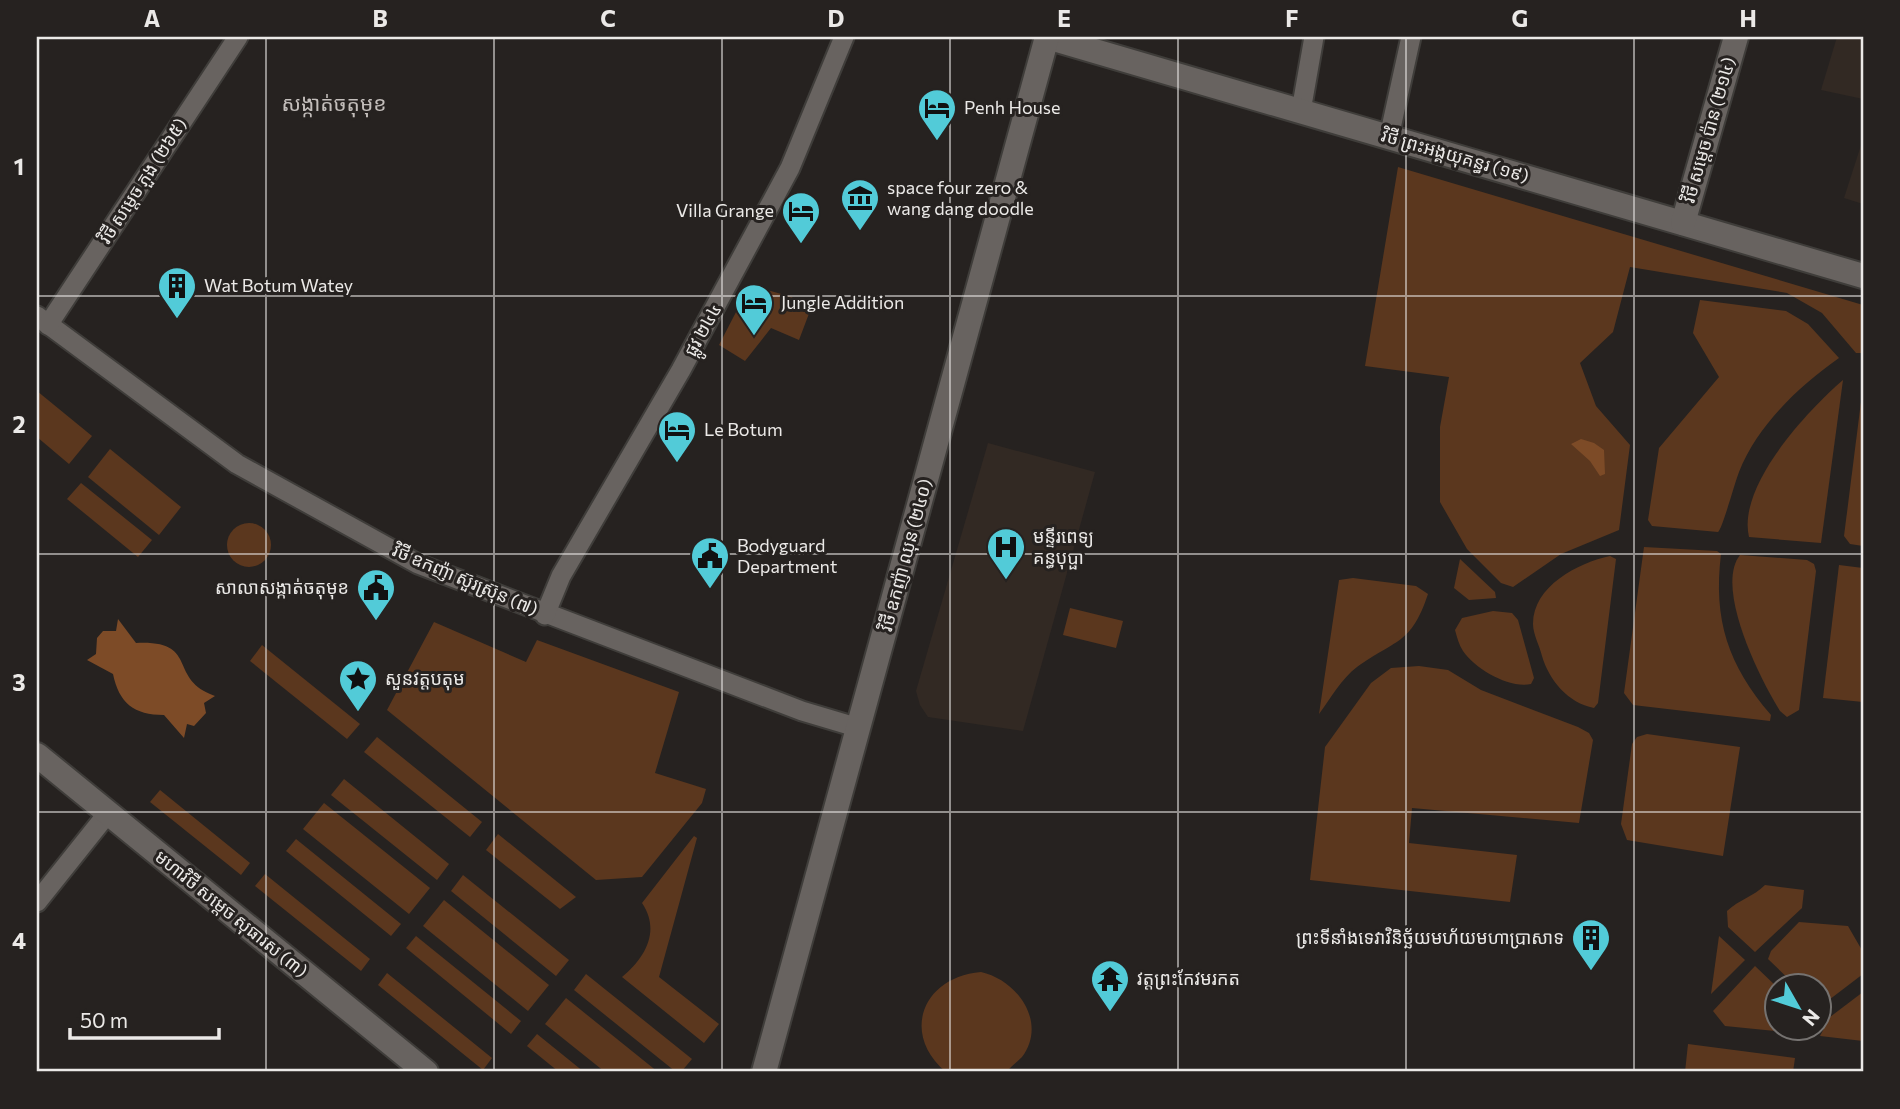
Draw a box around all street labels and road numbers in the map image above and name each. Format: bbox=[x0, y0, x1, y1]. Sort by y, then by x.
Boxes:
street label: វិថី សម្តេច ប៉ាន (២១៤) bbox=[1676, 54, 1741, 206]
street label: វិថី សម្តេច ភួង (២៦៥) bbox=[93, 114, 192, 249]
street label: វិថី ព្រះអង្គយុគន្ធរ (១៩) bbox=[1377, 123, 1532, 189]
street label: ផ្លូវ ២៤៤ bbox=[679, 299, 731, 363]
street label: វិថី ឧកញ៉ា ឈុន (២៤០) bbox=[874, 476, 938, 635]
street label: វិថី ឧកញ៉ា ស៊ួរស៊្រុន (៧) bbox=[388, 538, 541, 621]
street label: មហាវិថី សម្តេច សុធារស (៣) bbox=[149, 845, 312, 983]

